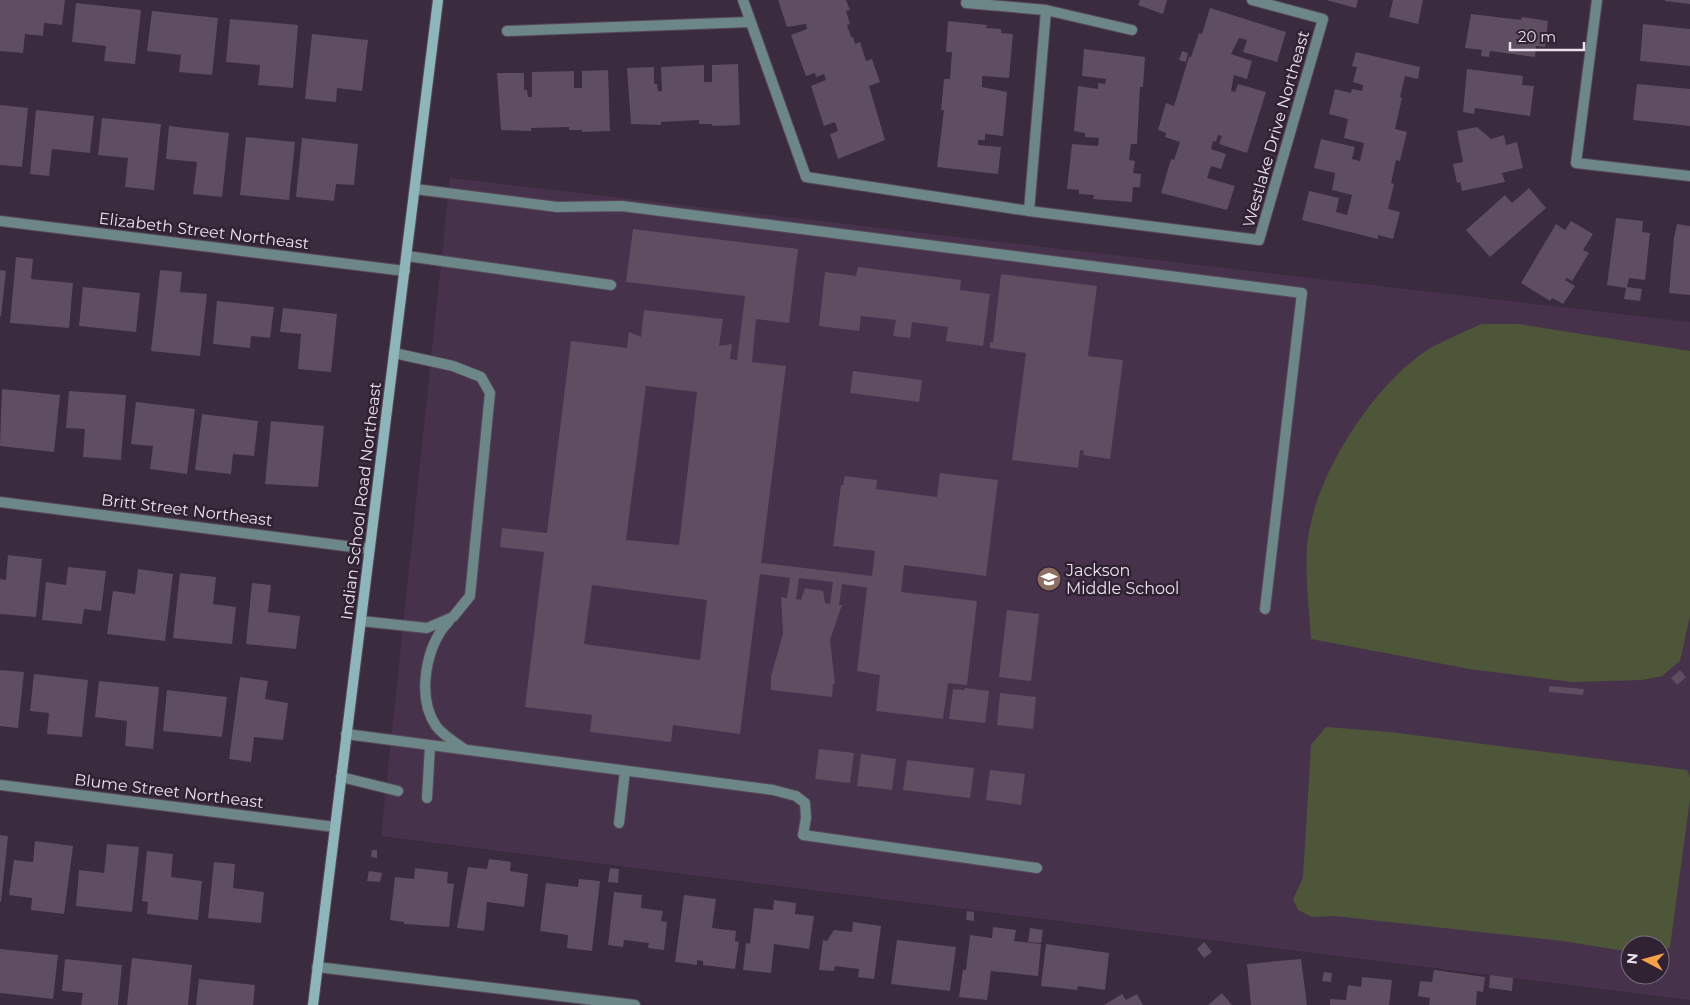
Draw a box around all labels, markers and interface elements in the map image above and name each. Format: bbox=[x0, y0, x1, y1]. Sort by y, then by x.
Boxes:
scale bar bbox=[1510, 20, 1584, 52]
text: 20 m bbox=[1518, 27, 1556, 46]
street label: Westlake Drive Northeast bbox=[1239, 28, 1313, 230]
street label: Elizabeth Street Northeast bbox=[98, 209, 311, 253]
street label: Indian School Road Northeast bbox=[337, 380, 385, 621]
street label: Britt Street Northeast bbox=[100, 490, 274, 530]
place label: Jackson Middle School bbox=[1065, 561, 1179, 598]
school or university icon: Jackson Middle School bbox=[1036, 566, 1062, 592]
street label: Blume Street Northeast bbox=[73, 770, 265, 812]
north arrow bbox=[1620, 935, 1670, 985]
text: N bbox=[1623, 952, 1642, 965]

